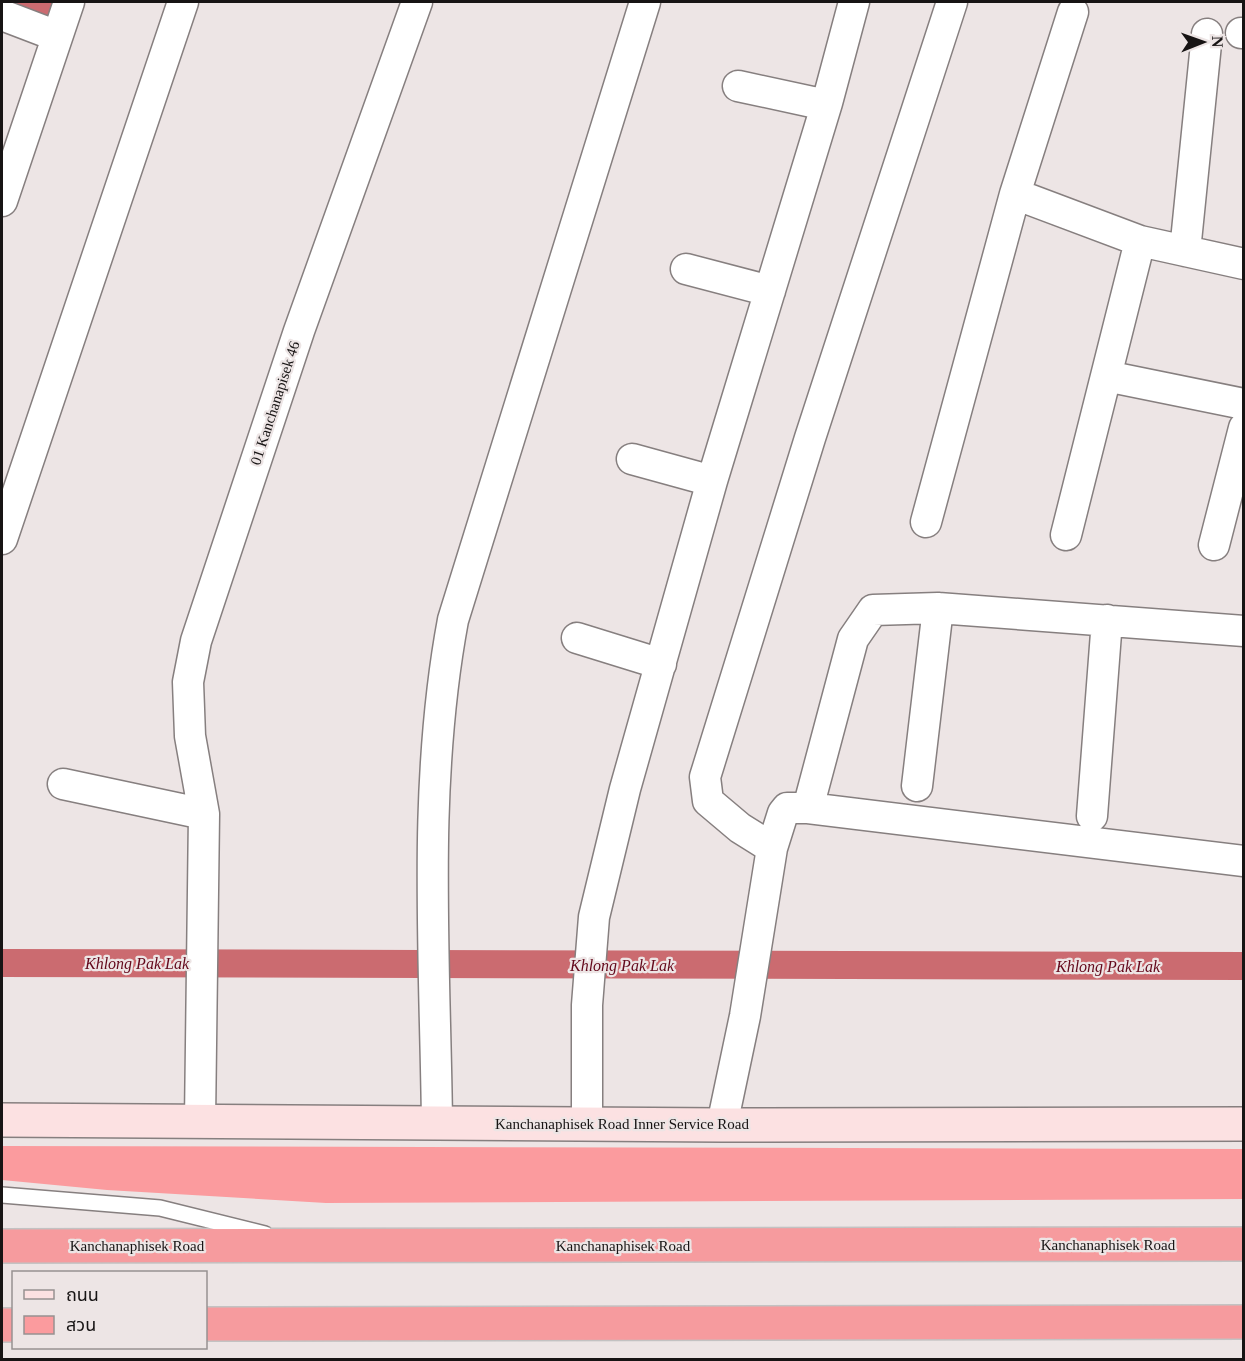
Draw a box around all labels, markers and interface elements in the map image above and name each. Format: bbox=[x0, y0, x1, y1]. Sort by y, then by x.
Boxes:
north arrow bbox=[1173, 12, 1233, 72]
text: N bbox=[1209, 36, 1226, 48]
street label: 01 Kanchanapisek 46 bbox=[247, 339, 303, 467]
water label: Khlong Pak Lak bbox=[84, 955, 190, 973]
water label: Khlong Pak Lak bbox=[569, 957, 675, 975]
water label: Khlong Pak Lak bbox=[1055, 958, 1161, 976]
street label: Kanchanaphisek Road Inner Service Road bbox=[495, 1116, 750, 1132]
street label: Kanchanaphisek Road bbox=[1041, 1237, 1176, 1253]
street label: Kanchanaphisek Road bbox=[70, 1238, 205, 1254]
street label: Kanchanaphisek Road bbox=[556, 1238, 691, 1254]
legend bbox=[12, 1271, 207, 1349]
text: ถนน bbox=[66, 1285, 99, 1305]
text: สวน bbox=[66, 1315, 96, 1335]

